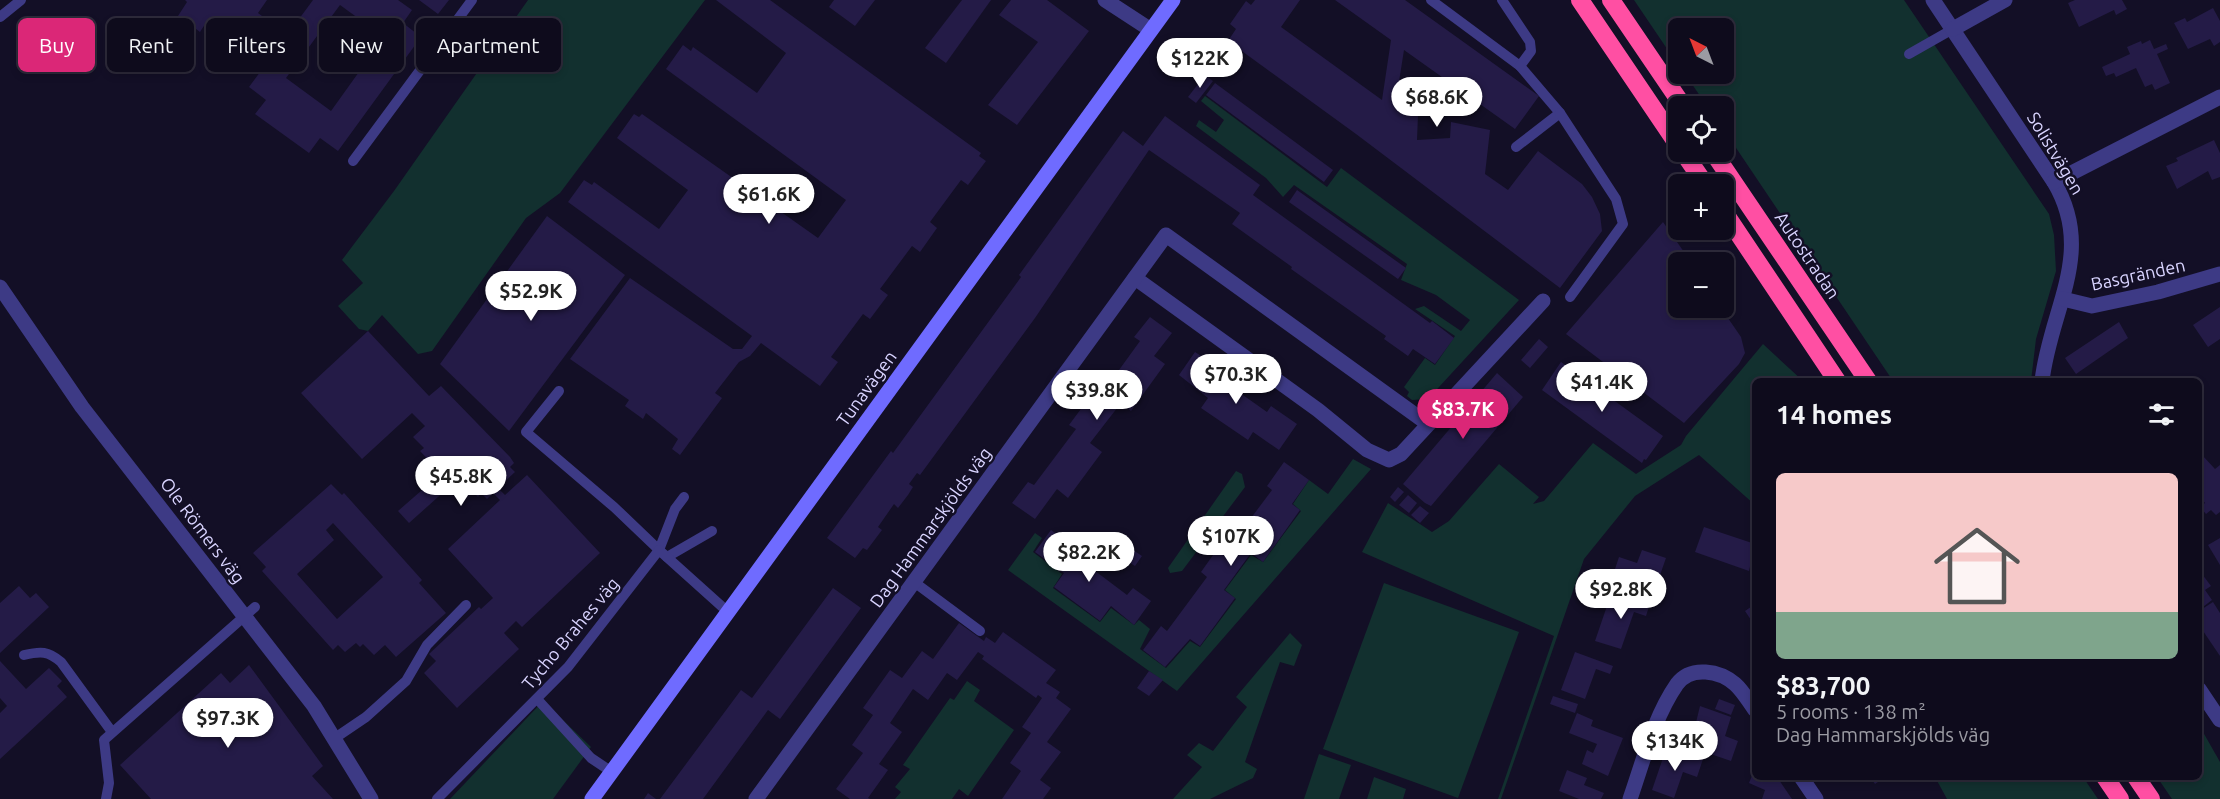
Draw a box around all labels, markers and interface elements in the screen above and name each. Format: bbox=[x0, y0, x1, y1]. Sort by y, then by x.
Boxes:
chip: Buy bbox=[18, 18, 95, 72]
chip: Rent bbox=[107, 18, 194, 72]
chip: Filters bbox=[206, 18, 307, 72]
chip: New bbox=[319, 18, 404, 72]
chip: Apartment bbox=[416, 18, 561, 72]
north arrow bbox=[1668, 18, 1734, 84]
map controls bbox=[1668, 18, 1734, 318]
pin: $122K bbox=[1158, 38, 1242, 89]
text: $122K bbox=[1171, 46, 1229, 69]
pin: $68.6K bbox=[1388, 77, 1486, 128]
text: $68.6K bbox=[1405, 85, 1469, 108]
button: locate bbox=[1668, 96, 1734, 162]
street label: Solistvägen bbox=[2024, 108, 2088, 198]
pin: $61.6K bbox=[720, 174, 818, 225]
button: + bbox=[1668, 174, 1734, 240]
text: $61.6K bbox=[737, 182, 801, 205]
street label: Autostradan bbox=[1772, 208, 1844, 302]
button: − bbox=[1668, 252, 1734, 318]
street label: Basgränden bbox=[2089, 254, 2187, 294]
pin: $52.9K bbox=[482, 271, 580, 322]
text: $52.9K bbox=[499, 279, 563, 302]
street label: Tunavägen bbox=[832, 347, 900, 429]
pin: $70.3K bbox=[1187, 354, 1285, 405]
text: $70.3K bbox=[1204, 362, 1268, 385]
pin: $41.4K bbox=[1553, 362, 1651, 413]
pin: $39.8K bbox=[1048, 370, 1146, 421]
text: $41.4K bbox=[1570, 370, 1634, 393]
text: $39.8K bbox=[1065, 378, 1129, 401]
pin: $83.7K bbox=[1414, 389, 1512, 440]
text: $83.7K bbox=[1431, 397, 1495, 420]
icon: filters bbox=[2145, 398, 2178, 431]
text: 14 homes bbox=[1776, 400, 1892, 429]
street label: Dag Hammarskjölds väg bbox=[865, 443, 995, 611]
pin: $45.8K bbox=[412, 456, 510, 507]
text: $45.8K bbox=[429, 464, 493, 487]
street label: Ole Römers väg bbox=[157, 473, 249, 587]
icon: home bbox=[1923, 512, 2031, 620]
pin: $107K bbox=[1189, 516, 1273, 567]
text: $107K bbox=[1202, 524, 1260, 547]
pin: $82.2K bbox=[1040, 532, 1138, 583]
text: $82.2K bbox=[1057, 540, 1121, 563]
pin: $92.8K bbox=[1572, 569, 1670, 620]
street label: Tycho Brahes väg bbox=[517, 573, 623, 693]
text: $92.8K bbox=[1589, 577, 1653, 600]
text: $83,700 bbox=[1776, 671, 1870, 700]
pin: $97.3K bbox=[179, 698, 277, 749]
text: 5 rooms · 138 m² bbox=[1776, 700, 1926, 723]
text: $97.3K bbox=[196, 706, 260, 729]
pin: $134K bbox=[1633, 721, 1717, 772]
text: Dag Hammarskjölds väg bbox=[1776, 723, 1990, 746]
text: $134K bbox=[1646, 729, 1704, 752]

